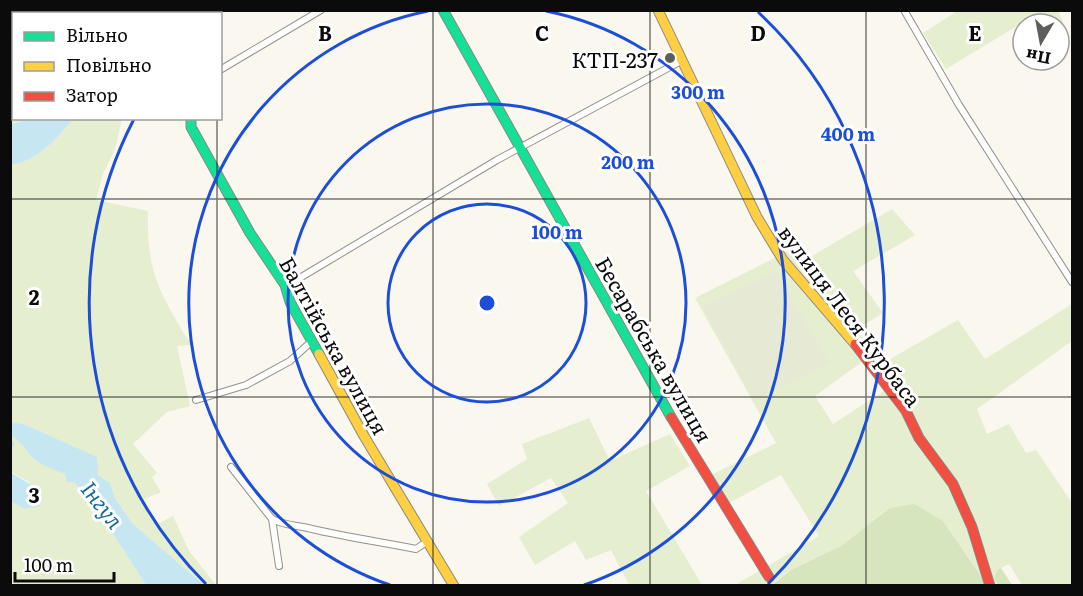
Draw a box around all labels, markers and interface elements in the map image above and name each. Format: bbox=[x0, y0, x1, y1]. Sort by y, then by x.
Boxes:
legend bbox=[12, 12, 222, 120]
north arrow bbox=[1011, 12, 1071, 72]
text: B bbox=[318, 17, 332, 47]
text: C bbox=[535, 17, 549, 47]
text: D bbox=[750, 17, 766, 47]
text: E bbox=[968, 17, 982, 47]
text: Вільно bbox=[66, 21, 128, 48]
place label: КТП-237 bbox=[571, 43, 658, 74]
text: Пн bbox=[1024, 44, 1053, 72]
text: Повільно bbox=[66, 51, 152, 78]
marker: КТП-237 bbox=[663, 51, 677, 65]
text: 300 m bbox=[671, 78, 725, 105]
text: Затор bbox=[66, 81, 118, 108]
text: 400 m bbox=[821, 120, 875, 147]
text: 200 m bbox=[601, 148, 655, 175]
text: 100 m bbox=[531, 218, 583, 245]
street label: вулиця Леся Курбаса bbox=[772, 218, 930, 413]
street label: Балтійська вулиця bbox=[273, 250, 397, 440]
street label: Бесарабська вулиця bbox=[589, 250, 721, 448]
text: 2 bbox=[29, 281, 40, 311]
centre of rings bbox=[477, 293, 497, 313]
water label: Інгул bbox=[74, 473, 132, 535]
text: 3 bbox=[28, 479, 40, 509]
scale bar bbox=[15, 545, 114, 583]
text: 100 m bbox=[24, 551, 73, 578]

